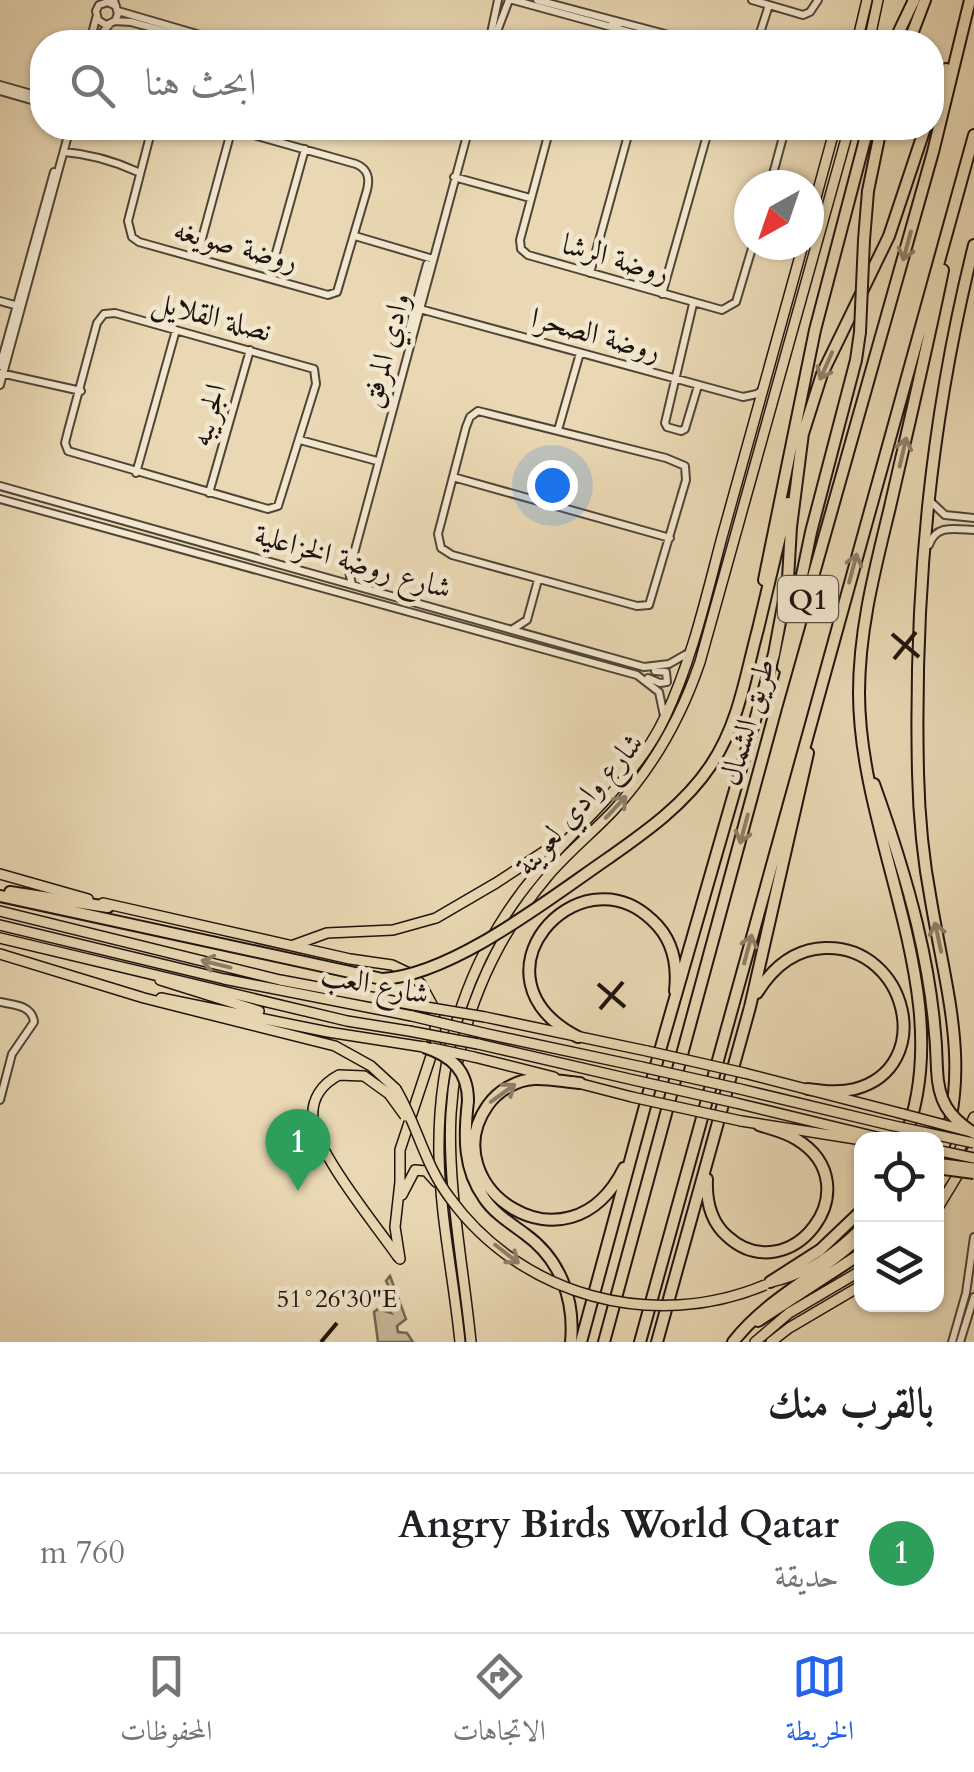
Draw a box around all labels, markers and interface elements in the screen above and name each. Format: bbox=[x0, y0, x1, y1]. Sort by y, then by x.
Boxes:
search box bbox=[30, 30, 944, 140]
text: ابحث هنا bbox=[145, 57, 257, 109]
icon: search bbox=[65, 58, 120, 113]
north arrow bbox=[734, 170, 824, 260]
street label: روضة صويغه bbox=[169, 209, 303, 282]
street label: روضة الرشا bbox=[557, 224, 674, 293]
one-way arrow bbox=[897, 230, 915, 261]
street label: نصلة القلايل bbox=[148, 281, 276, 352]
street label: وادي المرفق bbox=[350, 288, 423, 413]
street label: روضة الصحرا bbox=[526, 297, 665, 371]
one-way arrow bbox=[816, 350, 835, 380]
street label: الجريبه bbox=[180, 379, 237, 451]
one-way arrow bbox=[895, 437, 913, 469]
your location bbox=[527, 460, 578, 511]
street label: شارع روضة الخزاعلية bbox=[249, 514, 456, 613]
one-way arrow bbox=[845, 553, 863, 584]
road number: Q1 bbox=[778, 576, 838, 622]
street label: طريق الشمال bbox=[710, 654, 785, 791]
street label: شارع وادي لعوينة bbox=[506, 724, 656, 887]
one-way arrow bbox=[604, 795, 627, 820]
one-way arrow bbox=[734, 812, 752, 844]
one-way arrow bbox=[928, 922, 946, 954]
one-way arrow bbox=[740, 933, 759, 965]
one-way arrow bbox=[201, 954, 233, 972]
street label: شارع العب bbox=[317, 954, 432, 1019]
one-way arrow bbox=[489, 1083, 516, 1104]
pin: 1 bbox=[266, 1108, 330, 1191]
map controls bbox=[854, 1132, 944, 1312]
button: locate bbox=[854, 1132, 944, 1222]
button: layers bbox=[854, 1222, 944, 1312]
one-way arrow bbox=[494, 1243, 520, 1265]
text: 51°26'30"E bbox=[277, 1282, 397, 1316]
text: بالقرب منك bbox=[767, 1375, 934, 1432]
text: Angry Birds World Qatar bbox=[398, 1499, 839, 1551]
text: 760 m bbox=[40, 1531, 125, 1575]
text: 1 bbox=[893, 1531, 910, 1575]
text: حديقة bbox=[774, 1555, 839, 1599]
tab: المحفوظات bbox=[120, 1649, 212, 1758]
tab: الاتجاهات bbox=[452, 1649, 546, 1758]
tab: الخريطة bbox=[786, 1649, 854, 1758]

